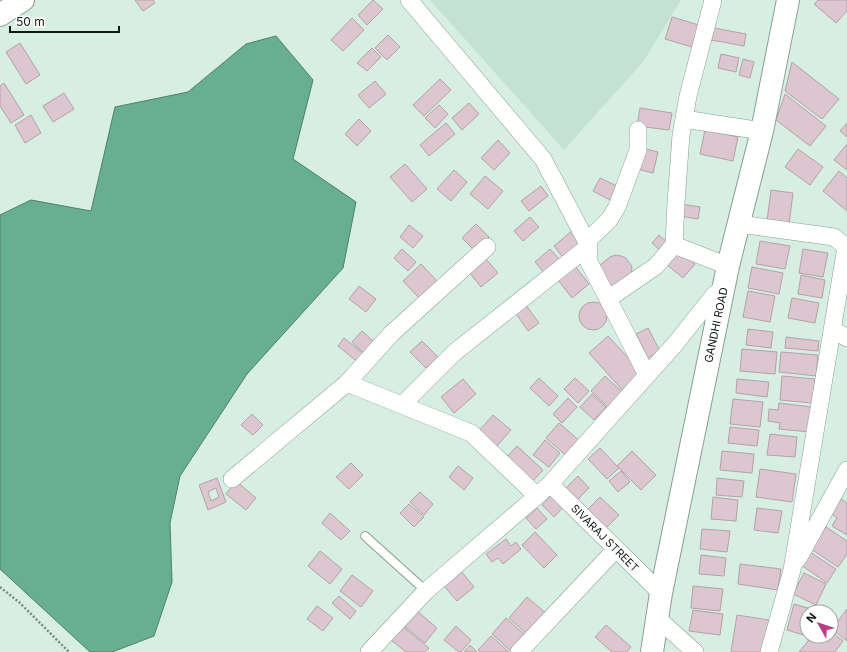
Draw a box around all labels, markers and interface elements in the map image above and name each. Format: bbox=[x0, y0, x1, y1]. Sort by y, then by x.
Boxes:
scale bar bbox=[10, 8, 119, 34]
text: 50 m bbox=[16, 14, 45, 29]
street label: GANDHI ROAD bbox=[701, 286, 731, 364]
street label: SIVARAJ STREET bbox=[568, 501, 642, 575]
north arrow bbox=[799, 604, 839, 644]
text: N bbox=[803, 610, 819, 625]

